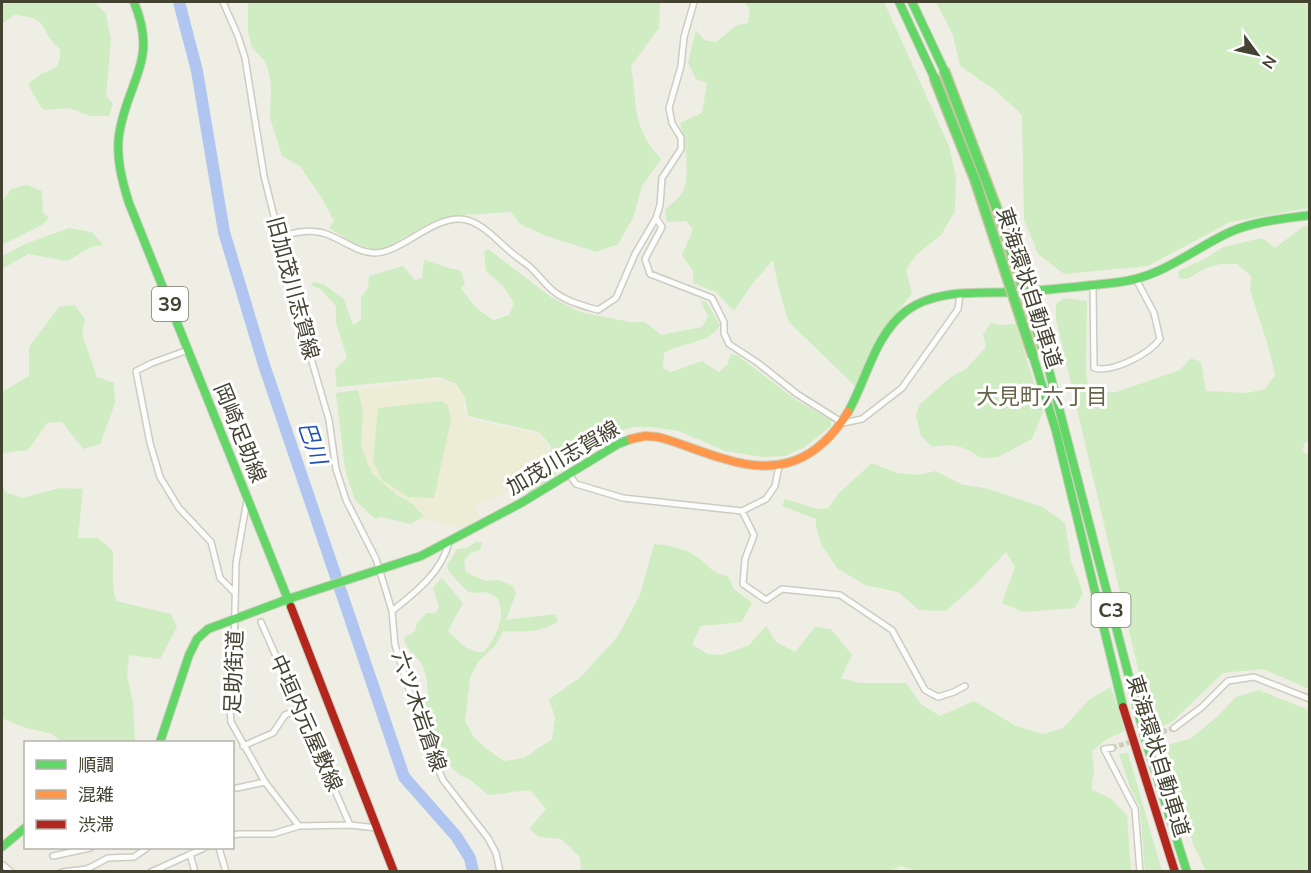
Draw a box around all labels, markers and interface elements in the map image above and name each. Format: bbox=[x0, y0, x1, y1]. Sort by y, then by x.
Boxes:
north arrow bbox=[1227, 24, 1287, 84]
text: N bbox=[1256, 51, 1281, 73]
street label: 東海環状自動車道 bbox=[990, 204, 1068, 372]
street label: 旧加茂川志賀線 bbox=[260, 213, 326, 363]
road number: 39 bbox=[152, 287, 188, 321]
street label: 岡崎足助線 bbox=[207, 379, 273, 487]
district label: 大見町六丁目 bbox=[976, 382, 1108, 412]
street label: 加茂川志賀線 bbox=[501, 414, 625, 502]
water label: 巴川 bbox=[291, 417, 334, 471]
road number: C3 bbox=[1092, 593, 1130, 627]
street label: 足助街道 bbox=[219, 630, 249, 714]
street label: 六ツ木岩倉線 bbox=[385, 647, 453, 775]
street label: 中垣内元屋敷線 bbox=[263, 650, 349, 796]
street label: 東海環状自動車道 bbox=[1120, 672, 1196, 840]
legend bbox=[24, 741, 234, 849]
text: 順調 bbox=[78, 753, 114, 777]
text: 混雑 bbox=[78, 783, 114, 807]
text: 渋滞 bbox=[78, 813, 114, 837]

